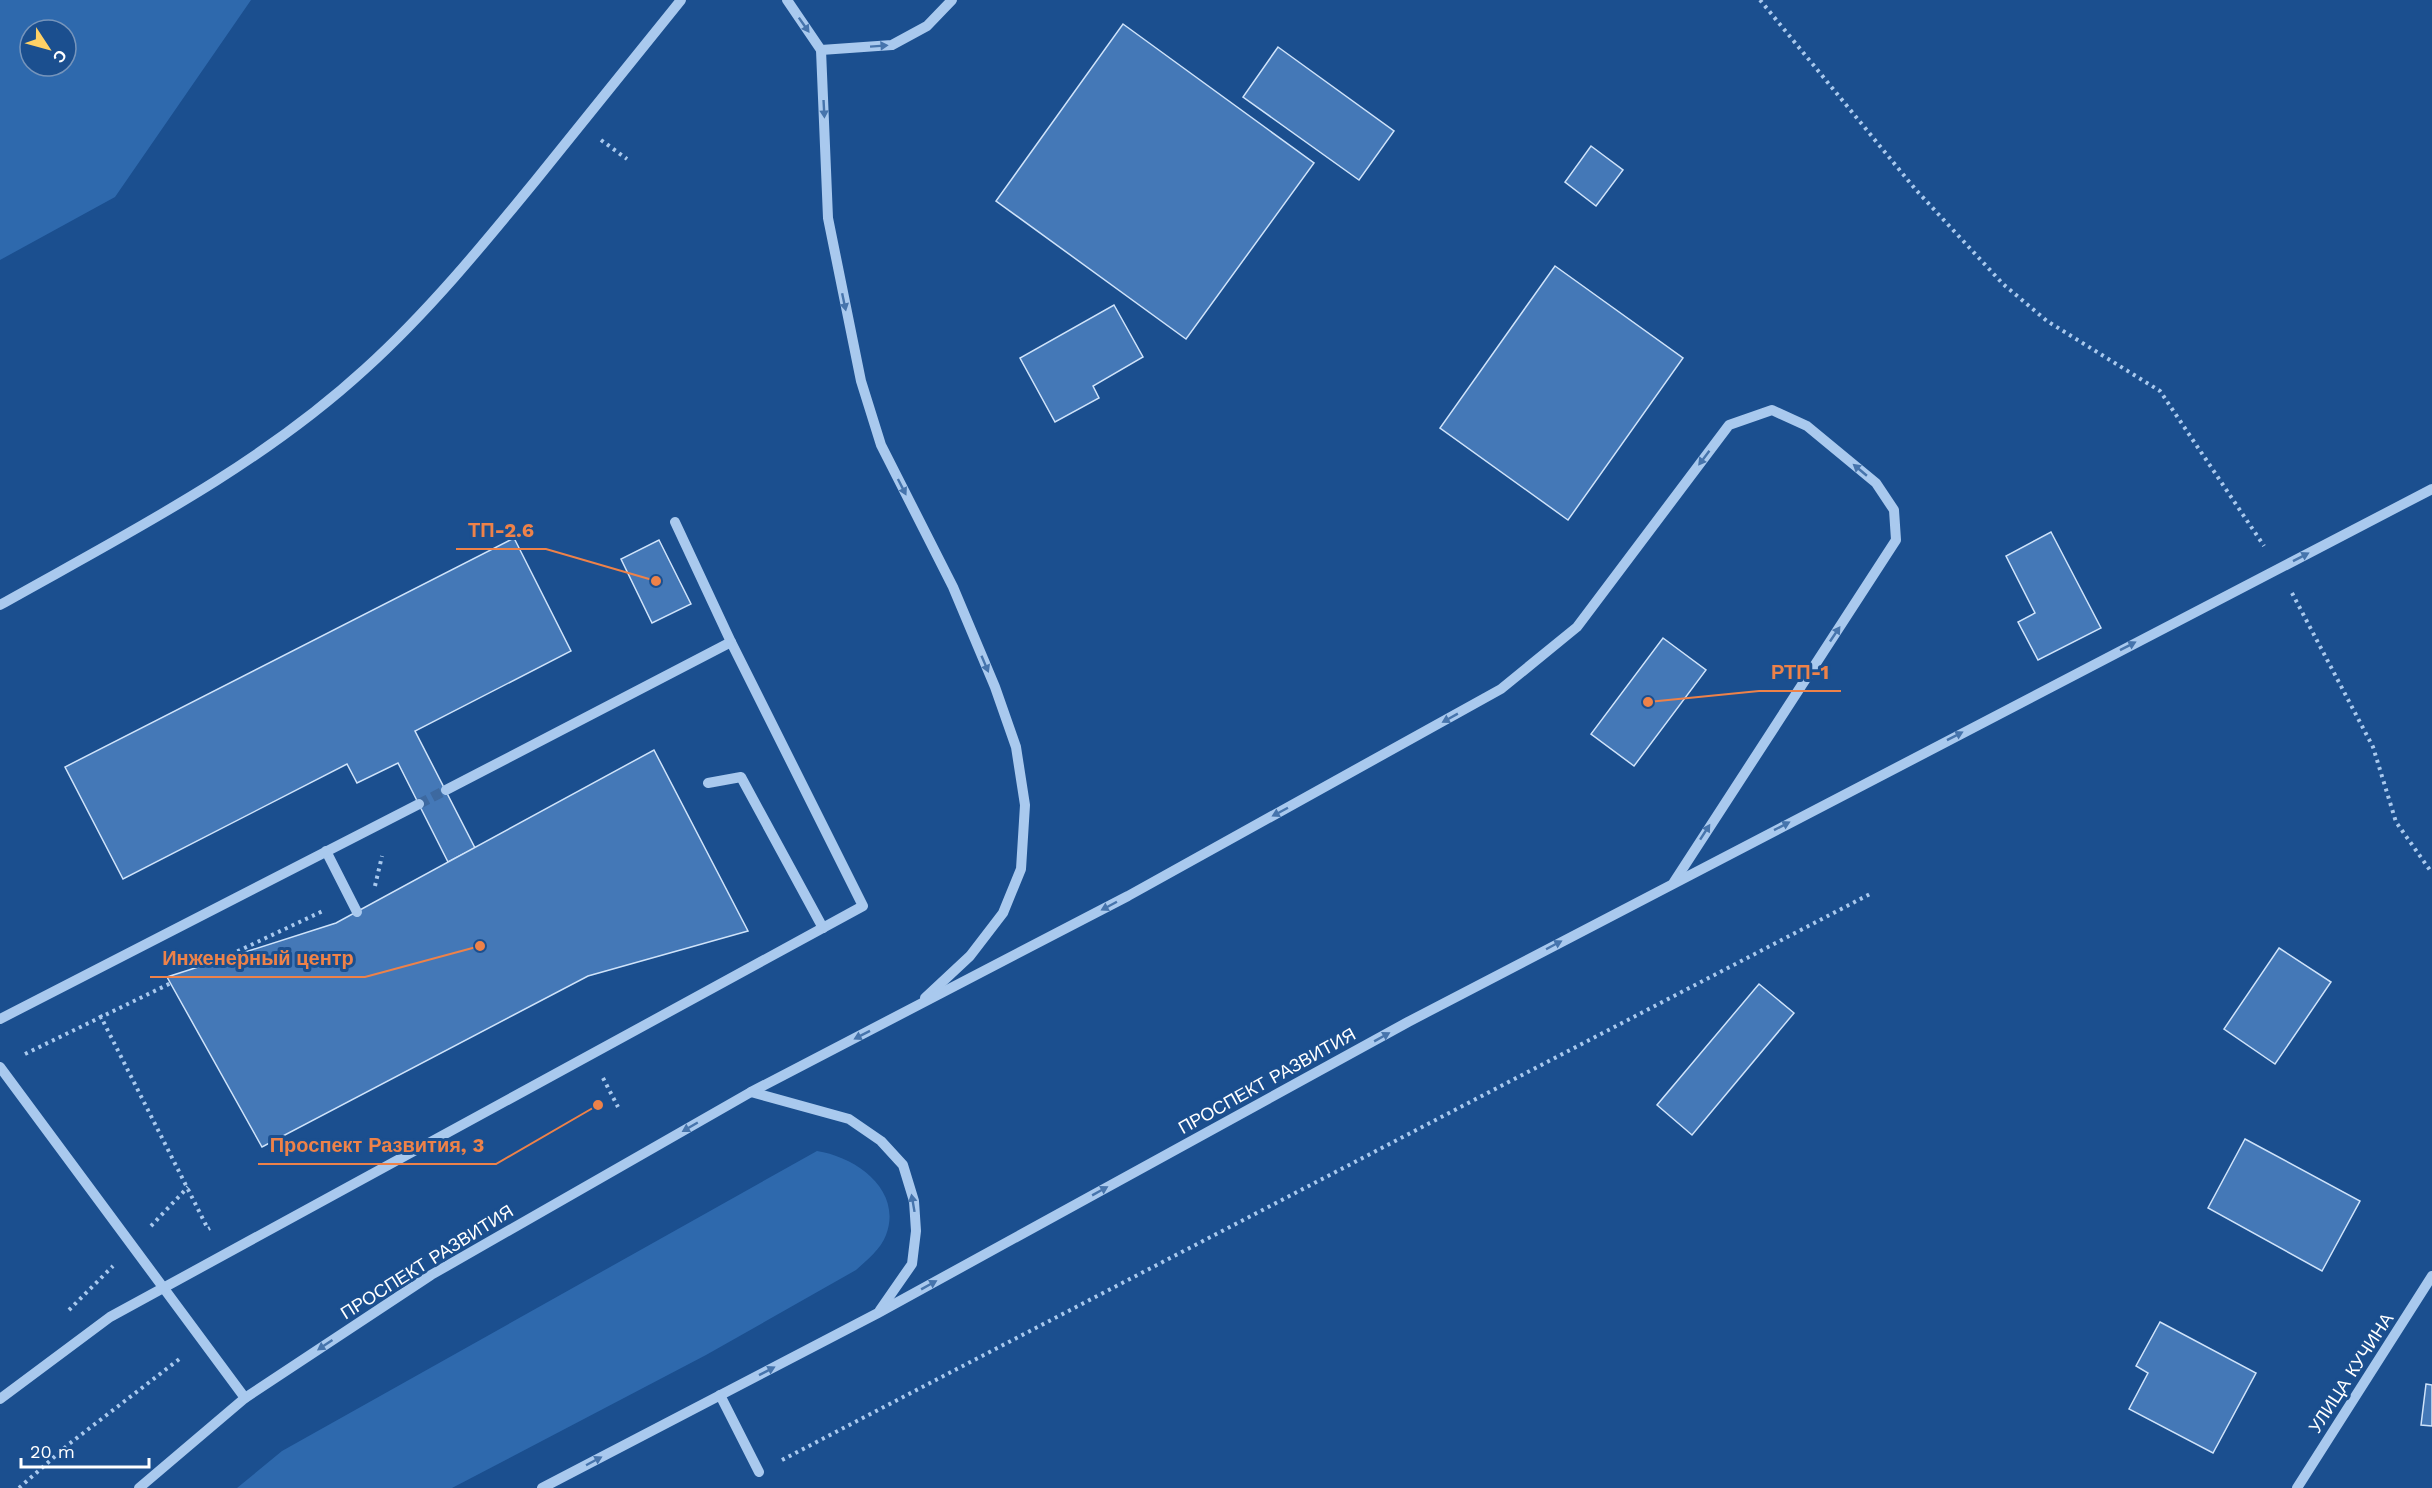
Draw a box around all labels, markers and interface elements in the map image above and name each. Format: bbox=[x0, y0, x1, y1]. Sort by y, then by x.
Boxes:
one-way arrow bbox=[798, 17, 809, 33]
north arrow bbox=[18, 18, 78, 78]
one-way arrow bbox=[870, 41, 889, 50]
text: С bbox=[48, 46, 71, 67]
one-way arrow bbox=[820, 99, 829, 118]
one-way arrow bbox=[840, 293, 849, 312]
one-way arrow bbox=[1698, 449, 1710, 465]
one-way arrow bbox=[1853, 465, 1868, 477]
one-way arrow bbox=[897, 478, 907, 496]
callout: ТП-2.6 bbox=[456, 511, 546, 549]
text: ТП-2.6 bbox=[468, 518, 534, 542]
one-way arrow bbox=[2293, 552, 2310, 562]
one-way arrow bbox=[1829, 626, 1840, 642]
one-way arrow bbox=[2119, 642, 2137, 652]
callout: РТП-1 bbox=[1759, 653, 1841, 691]
one-way arrow bbox=[980, 655, 990, 673]
text: РТП-1 bbox=[1771, 660, 1829, 684]
one-way arrow bbox=[1442, 713, 1459, 723]
one-way arrow bbox=[1947, 731, 1964, 741]
one-way arrow bbox=[1271, 807, 1288, 817]
one-way arrow bbox=[1773, 821, 1790, 831]
one-way arrow bbox=[1700, 824, 1711, 841]
one-way arrow bbox=[1100, 901, 1117, 911]
callout: Инженерный центр bbox=[150, 939, 365, 977]
one-way arrow bbox=[1545, 940, 1562, 950]
text: Инженерный центр bbox=[162, 946, 354, 970]
street label: ПРОСПЕКТ РАЗВИТИЯ bbox=[1174, 1023, 1359, 1138]
one-way arrow bbox=[853, 1030, 870, 1040]
one-way arrow bbox=[1373, 1032, 1390, 1042]
one-way arrow bbox=[681, 1122, 698, 1132]
callout: Проспект Развития, 3 bbox=[258, 1126, 496, 1164]
text: Проспект Развития, 3 bbox=[270, 1133, 484, 1157]
one-way arrow bbox=[1092, 1186, 1109, 1196]
one-way arrow bbox=[908, 1193, 917, 1212]
street label: ПРОСПЕКТ РАЗВИТИЯ bbox=[337, 1200, 517, 1323]
one-way arrow bbox=[921, 1280, 938, 1290]
street label: УЛИЦА КУЧИНА bbox=[2304, 1309, 2397, 1437]
one-way arrow bbox=[316, 1340, 333, 1351]
one-way arrow bbox=[758, 1366, 776, 1376]
scale bar bbox=[21, 1431, 148, 1469]
text: 20 m bbox=[30, 1441, 75, 1462]
one-way arrow bbox=[586, 1456, 603, 1466]

